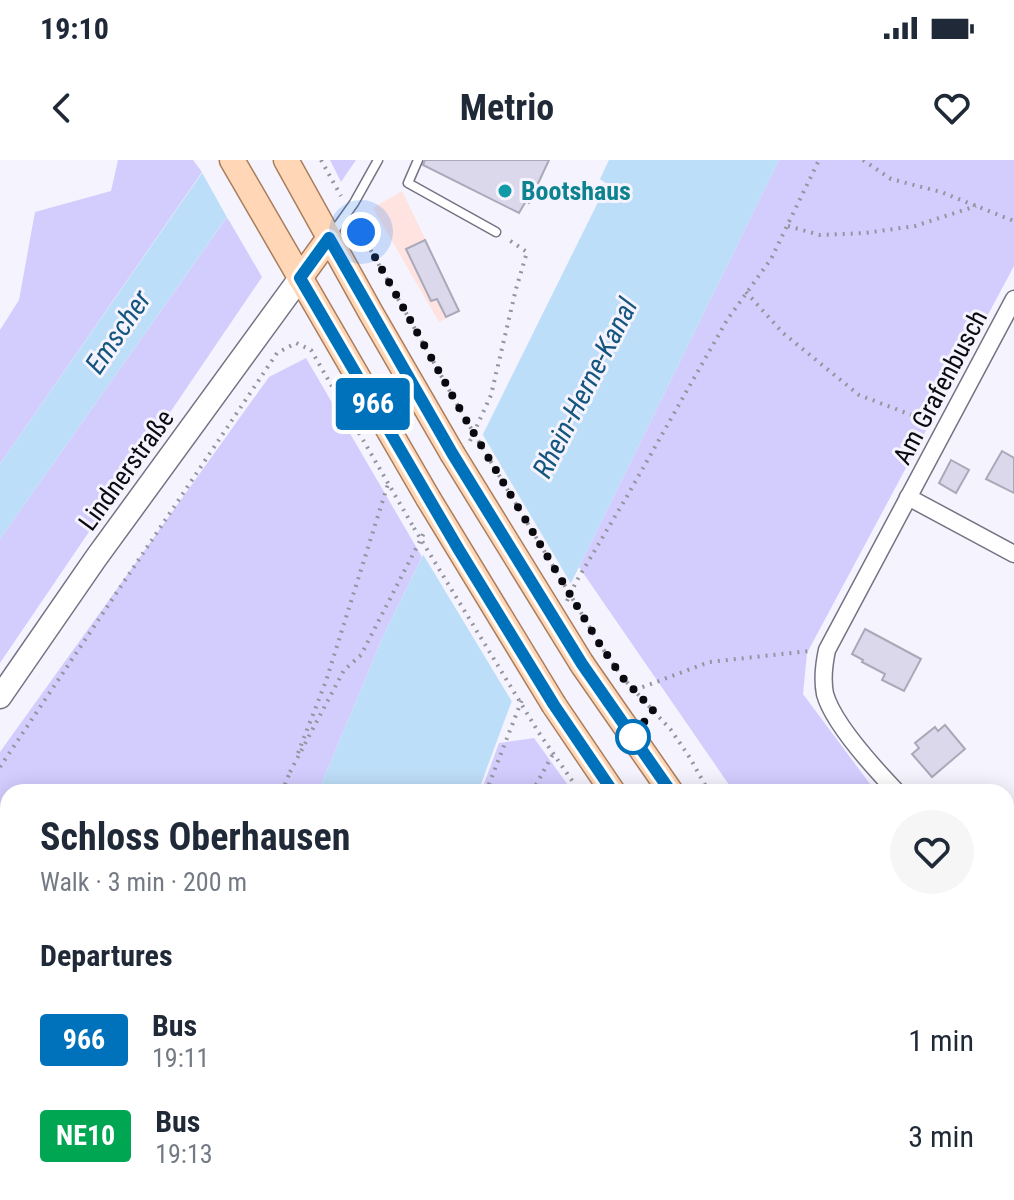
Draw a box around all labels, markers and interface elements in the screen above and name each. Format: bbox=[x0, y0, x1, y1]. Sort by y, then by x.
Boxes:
text: 19:10 bbox=[40, 11, 109, 46]
icon: back bbox=[40, 86, 84, 130]
icon: heart bbox=[930, 86, 974, 130]
text: Metrio bbox=[460, 87, 554, 129]
place label: Bootshaus bbox=[521, 176, 631, 206]
marker: Bootshaus bbox=[496, 182, 514, 200]
your location bbox=[341, 212, 381, 252]
water label: Emscher bbox=[78, 284, 158, 380]
water label: Rhein-Herne-Kanal bbox=[526, 292, 645, 483]
street label: Am Grafenbusch bbox=[887, 305, 993, 469]
line badge: 966 bbox=[327, 378, 419, 430]
text: 966 bbox=[352, 387, 394, 420]
street label: Lindnerstraße bbox=[72, 404, 180, 536]
unlabelled marker bbox=[616, 720, 650, 754]
button: heart bbox=[890, 810, 974, 894]
text: Schloss Oberhausen bbox=[40, 815, 350, 859]
text: Walk · 3 min · 200 m bbox=[40, 867, 247, 897]
text: Departures bbox=[40, 938, 173, 973]
text: Bus bbox=[152, 1008, 197, 1043]
text: 966 bbox=[63, 1023, 105, 1056]
text: 1 min bbox=[908, 1023, 974, 1058]
text: 19:11 bbox=[152, 1043, 209, 1073]
text: Bus bbox=[155, 1104, 200, 1139]
text: NE10 bbox=[56, 1119, 115, 1152]
text: 3 min bbox=[908, 1119, 974, 1154]
text: 19:13 bbox=[155, 1139, 213, 1169]

